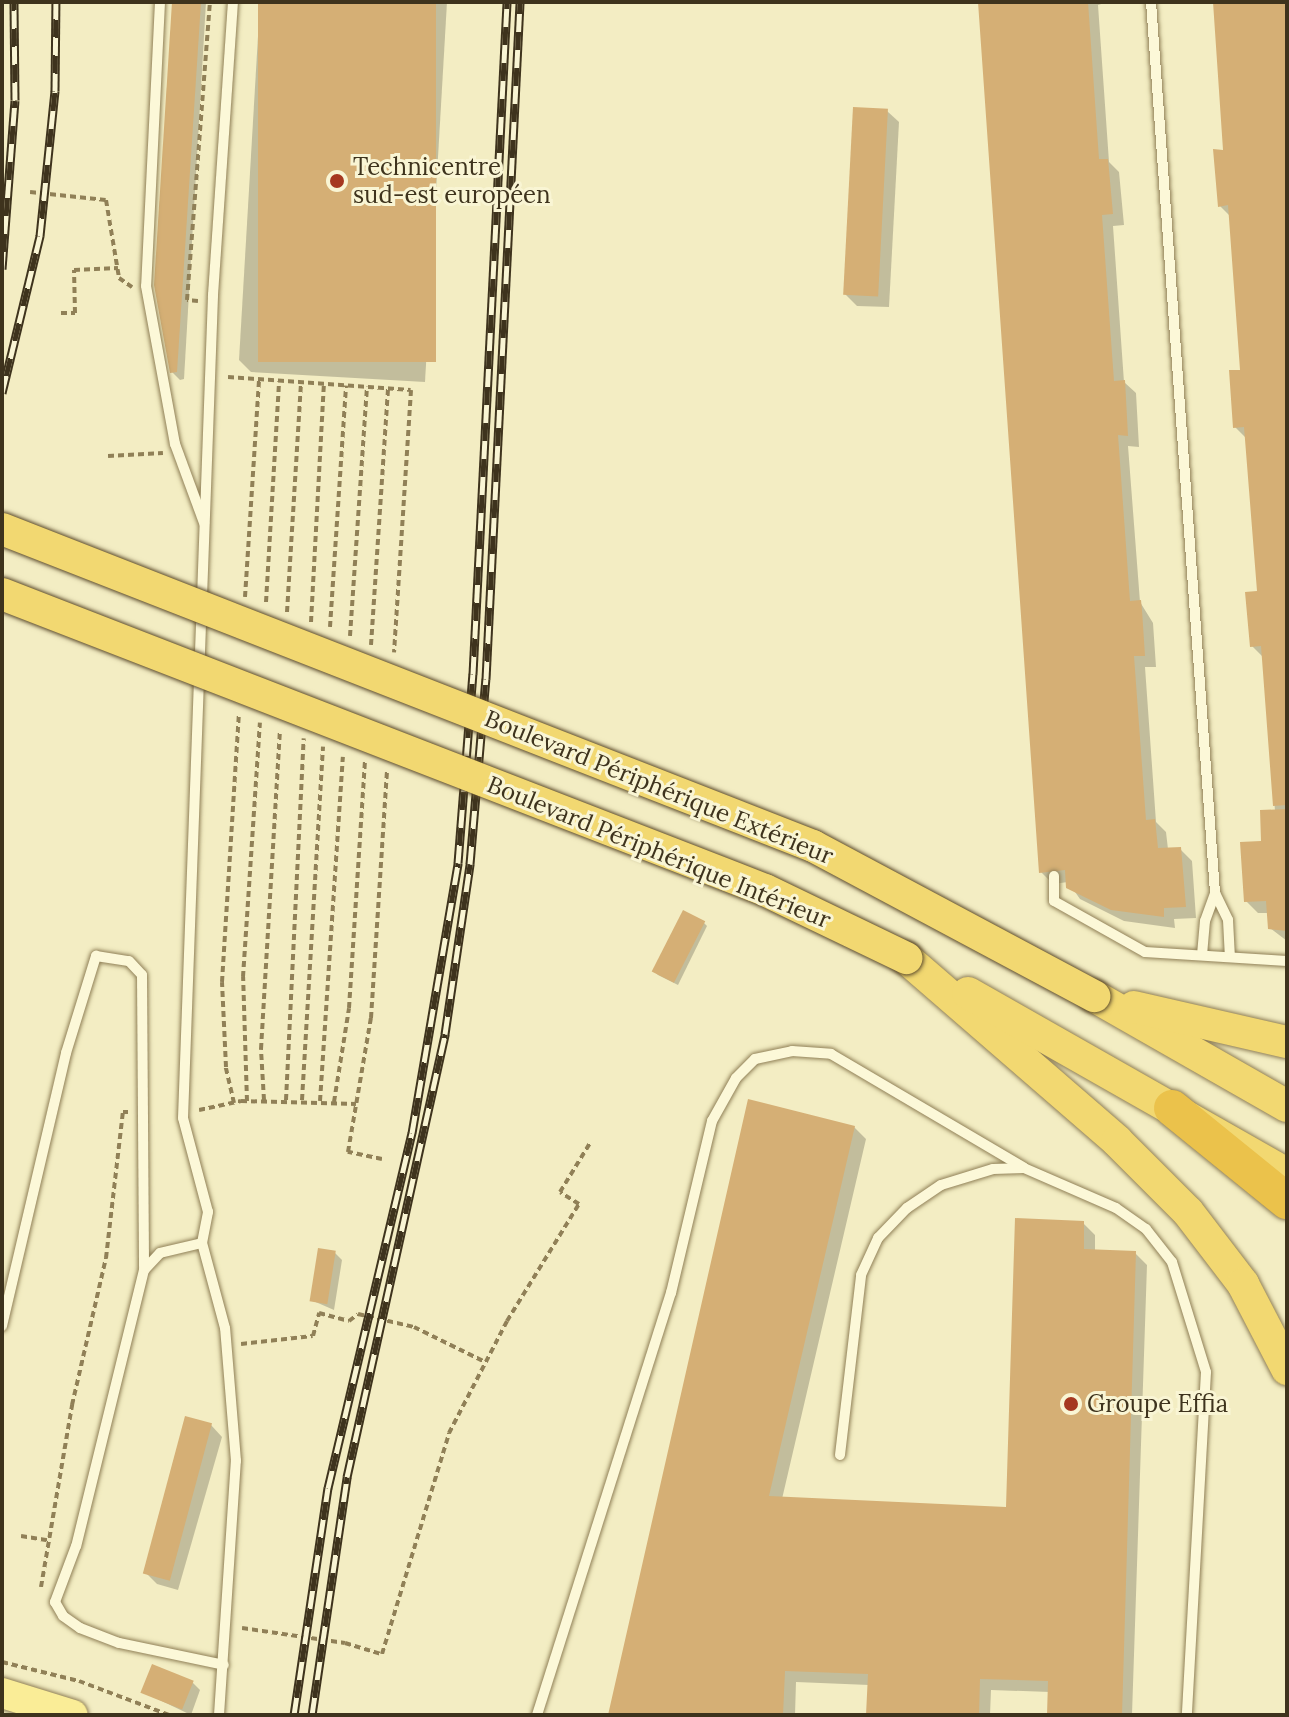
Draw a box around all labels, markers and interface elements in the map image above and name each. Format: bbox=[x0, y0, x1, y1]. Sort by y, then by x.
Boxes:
place label: Technicentre sud-est européen bbox=[353, 153, 551, 209]
marker: Technicentre sud-est européen bbox=[328, 172, 346, 190]
street label: Boulevard Périphérique Extérieur bbox=[480, 704, 838, 870]
street label: Boulevard Périphérique Intérieur bbox=[483, 770, 835, 934]
place label: Groupe Effia bbox=[1087, 1390, 1228, 1418]
marker: Groupe Effia bbox=[1062, 1395, 1080, 1413]

